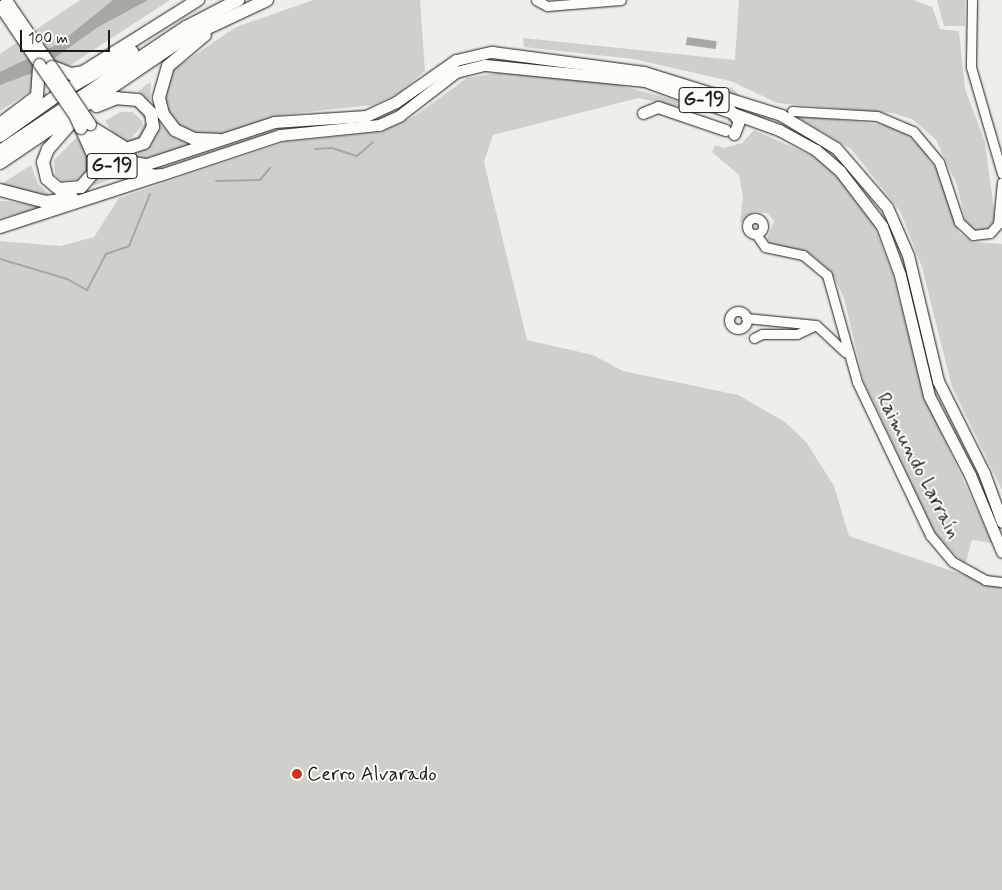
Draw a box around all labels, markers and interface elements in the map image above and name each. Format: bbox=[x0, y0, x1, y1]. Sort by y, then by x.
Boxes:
scale bar bbox=[22, 20, 112, 52]
text: 100 m bbox=[28, 29, 68, 49]
road number: G-19 bbox=[678, 84, 730, 116]
road number: G-19 bbox=[86, 150, 138, 182]
street label: Raimundo Larraín bbox=[871, 389, 965, 543]
place label: Cerro Alvarado bbox=[307, 762, 437, 786]
marker: Cerro Alvarado bbox=[291, 768, 303, 780]

